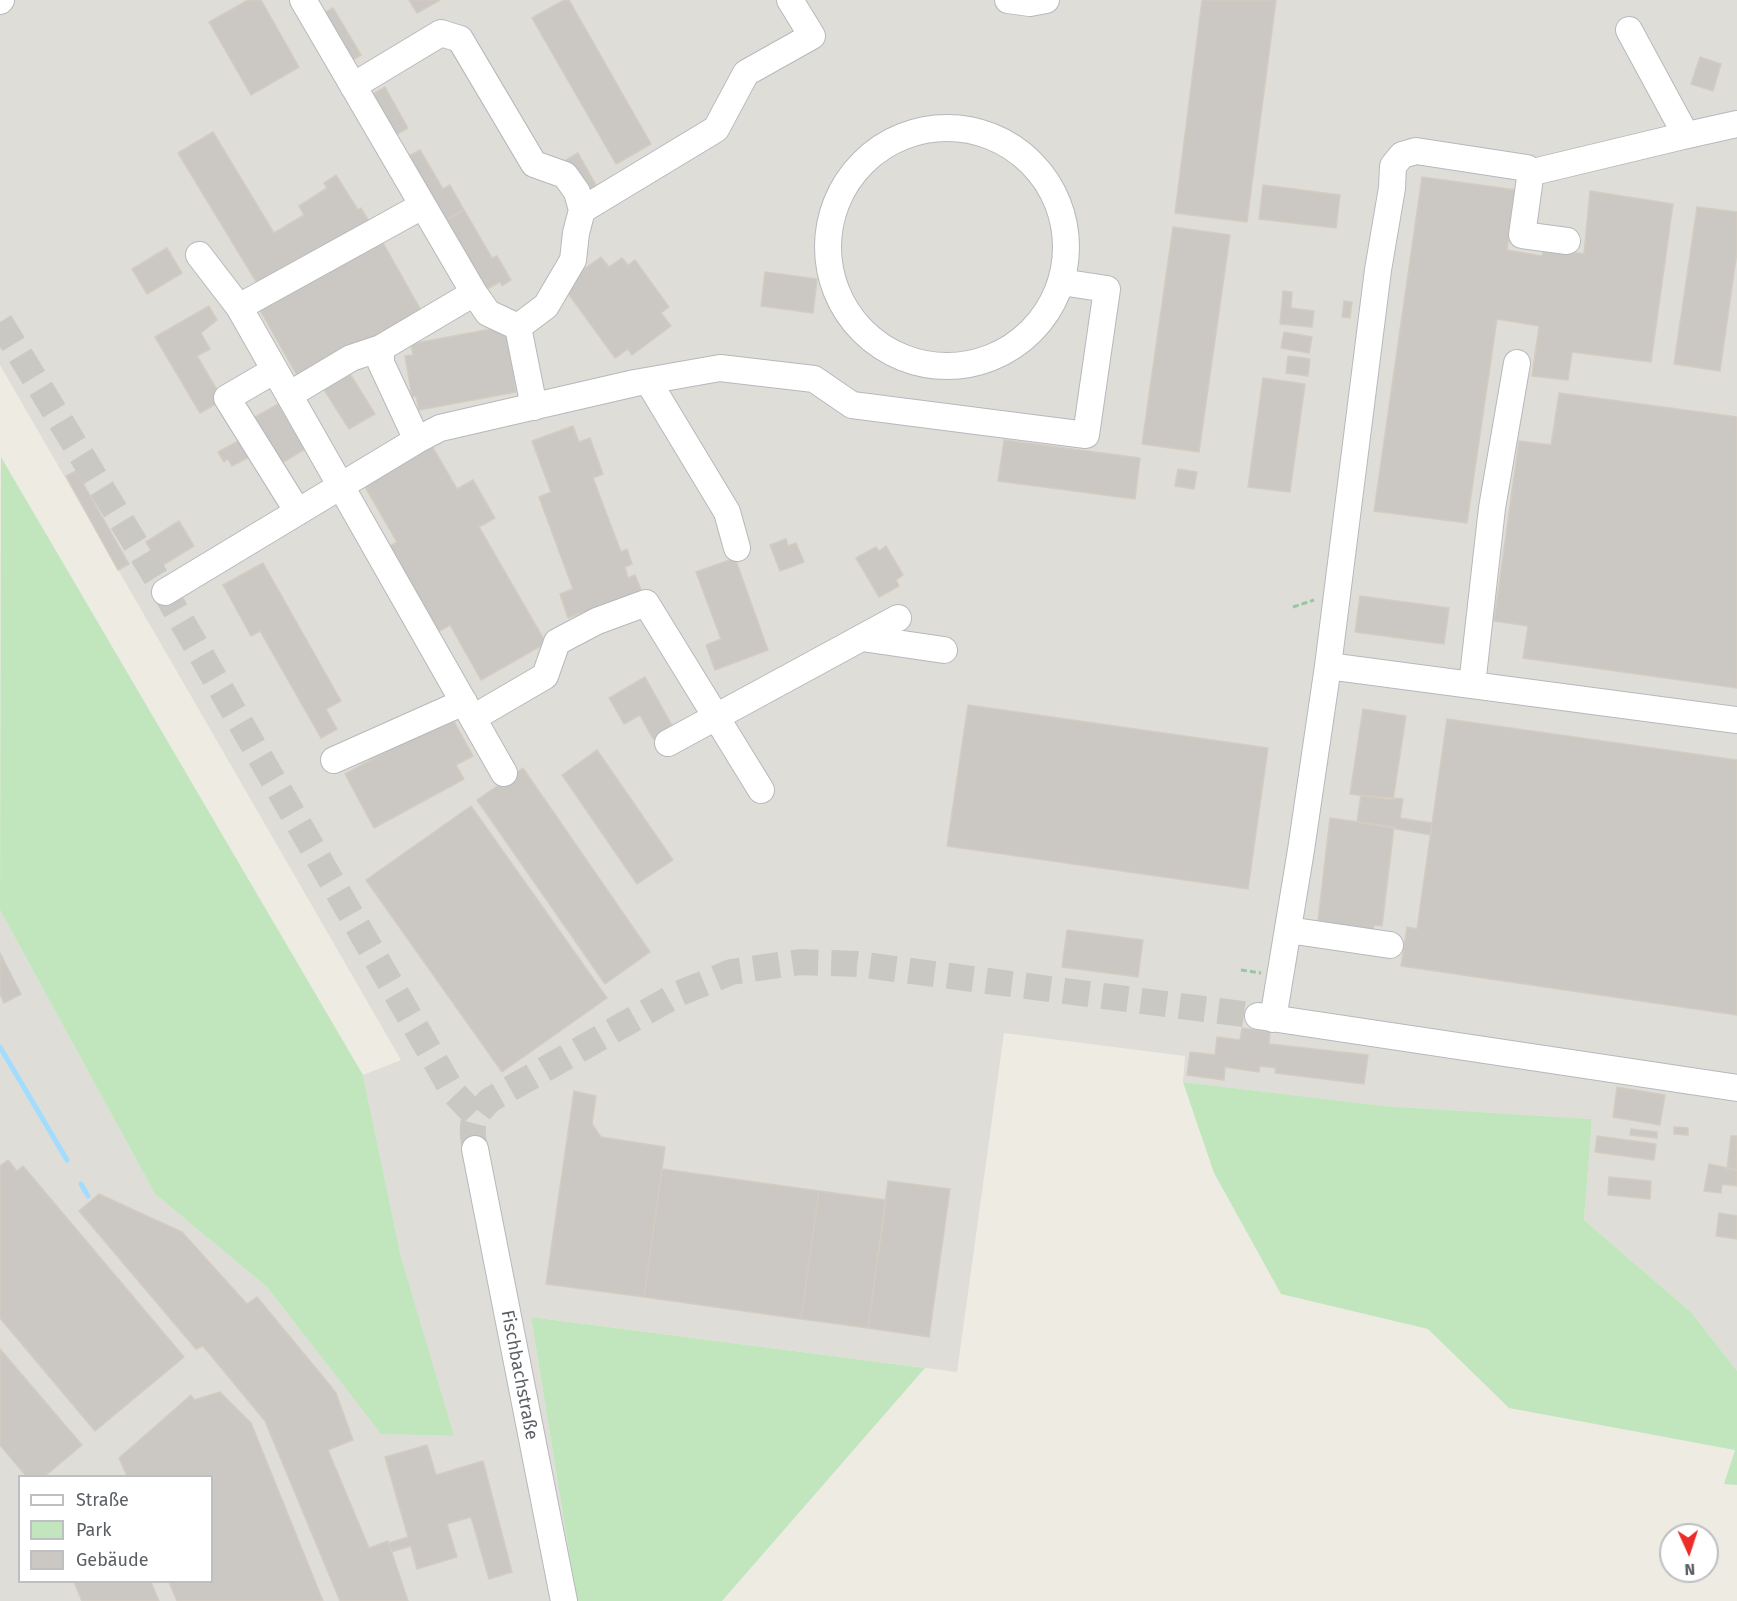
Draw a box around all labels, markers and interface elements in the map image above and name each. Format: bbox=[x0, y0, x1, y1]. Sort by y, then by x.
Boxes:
street label: Fischbachstraße bbox=[496, 1308, 542, 1442]
legend bbox=[18, 1475, 213, 1583]
text: Straße bbox=[76, 1489, 129, 1511]
text: Park bbox=[76, 1519, 111, 1541]
north arrow bbox=[1659, 1523, 1719, 1583]
text: Gebäude bbox=[76, 1549, 149, 1571]
text: N bbox=[1684, 1560, 1696, 1579]

